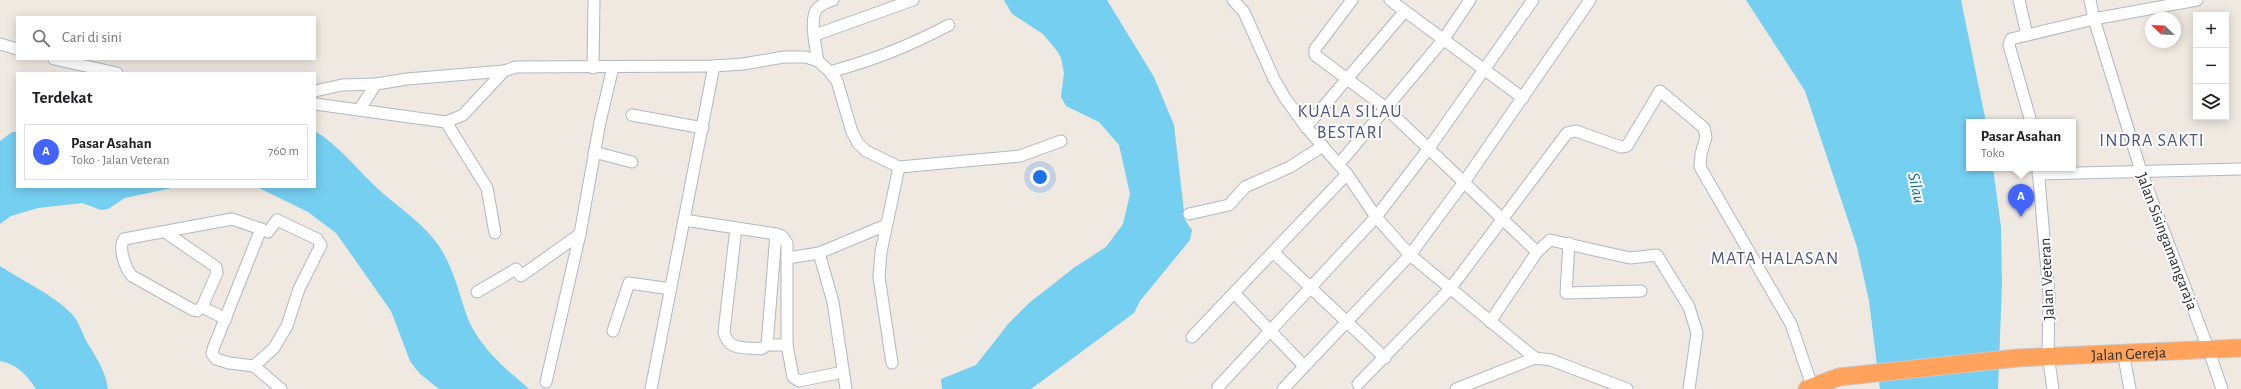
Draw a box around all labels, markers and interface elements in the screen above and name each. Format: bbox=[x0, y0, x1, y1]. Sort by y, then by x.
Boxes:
north arrow bbox=[2145, 12, 2181, 48]
map controls bbox=[2193, 12, 2229, 120]
button: + bbox=[2193, 12, 2229, 48]
search box bbox=[16, 16, 316, 60]
icon: search bbox=[30, 27, 52, 49]
text: Cari di sini bbox=[62, 30, 122, 45]
button: − bbox=[2193, 48, 2229, 84]
button: layers bbox=[2193, 84, 2229, 120]
text: Terdekat bbox=[32, 89, 92, 106]
district label: KUALA SILAU BESTARI bbox=[1297, 103, 1403, 142]
popup bbox=[1966, 119, 2076, 171]
text: Pasar Asahan bbox=[1981, 129, 2061, 144]
district label: INDRA SAKTI bbox=[2099, 132, 2205, 150]
text: Pasar Asahan bbox=[71, 136, 152, 151]
text: A bbox=[42, 145, 50, 158]
text: 760 m bbox=[268, 145, 299, 158]
text: Toko bbox=[1981, 147, 2005, 160]
text: Toko · Jalan Veteran bbox=[71, 154, 169, 167]
your location bbox=[1030, 167, 1050, 187]
water label: Silau bbox=[1905, 171, 1928, 205]
street label: Jalan Sisingamangaraja bbox=[2133, 171, 2201, 313]
pin: A bbox=[2008, 184, 2034, 217]
street label: Jalan Veteran bbox=[2037, 237, 2057, 321]
district label: MATA HALASAN bbox=[1711, 250, 1839, 268]
street label: Jalan Gereja bbox=[2091, 344, 2167, 364]

